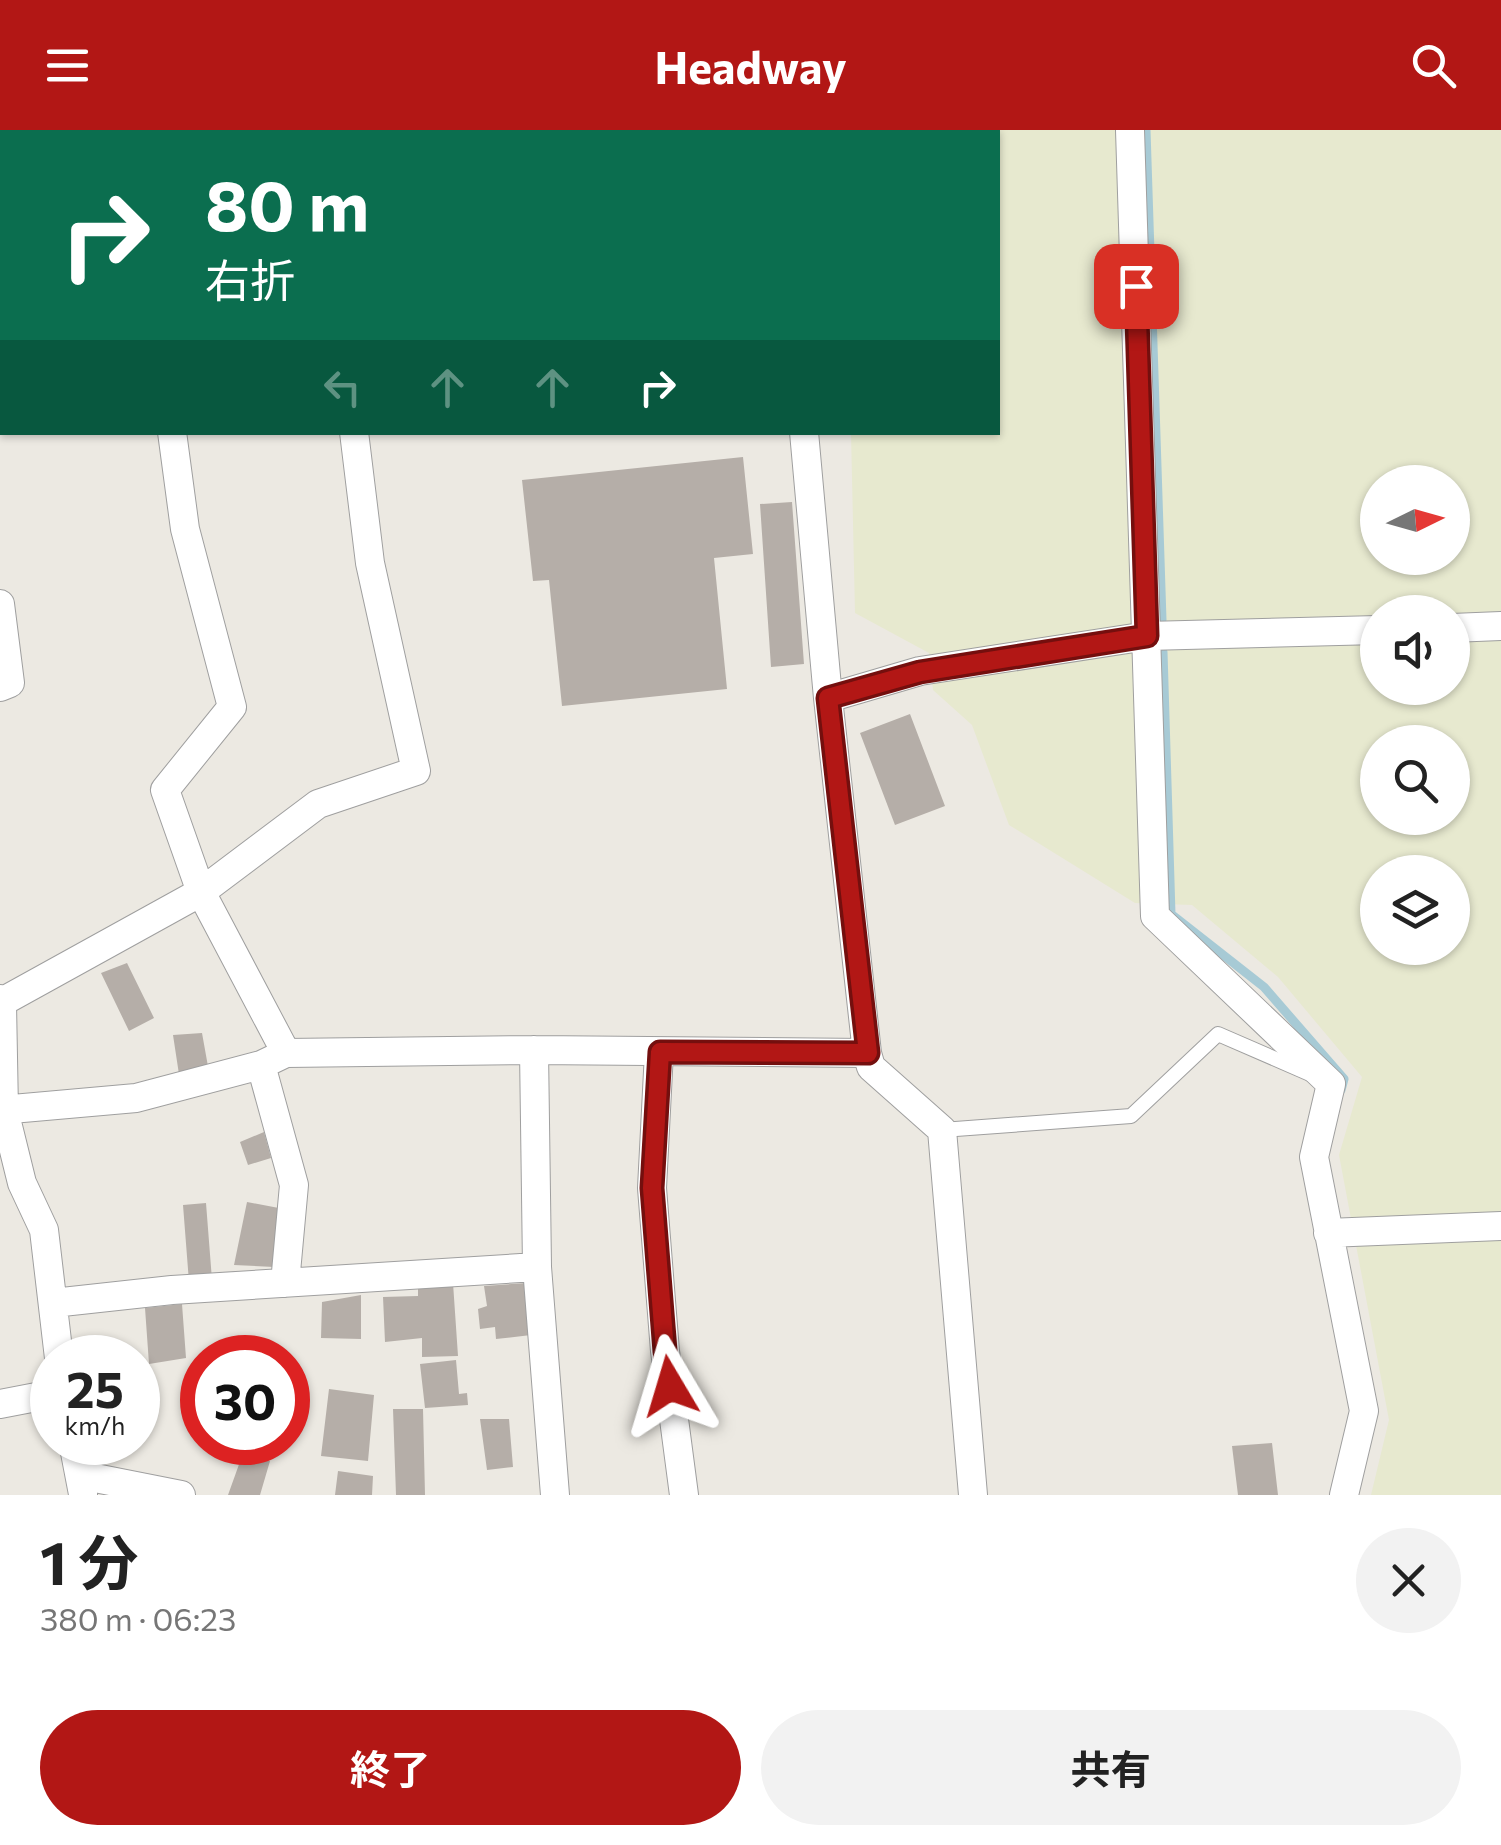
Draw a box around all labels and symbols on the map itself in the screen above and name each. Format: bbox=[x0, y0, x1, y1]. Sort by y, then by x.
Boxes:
pin bbox=[1094, 244, 1179, 329]
north arrow bbox=[1360, 465, 1470, 575]
position arrow bbox=[618, 1334, 722, 1438]
speed limit sign: 30 bbox=[180, 1335, 310, 1465]

